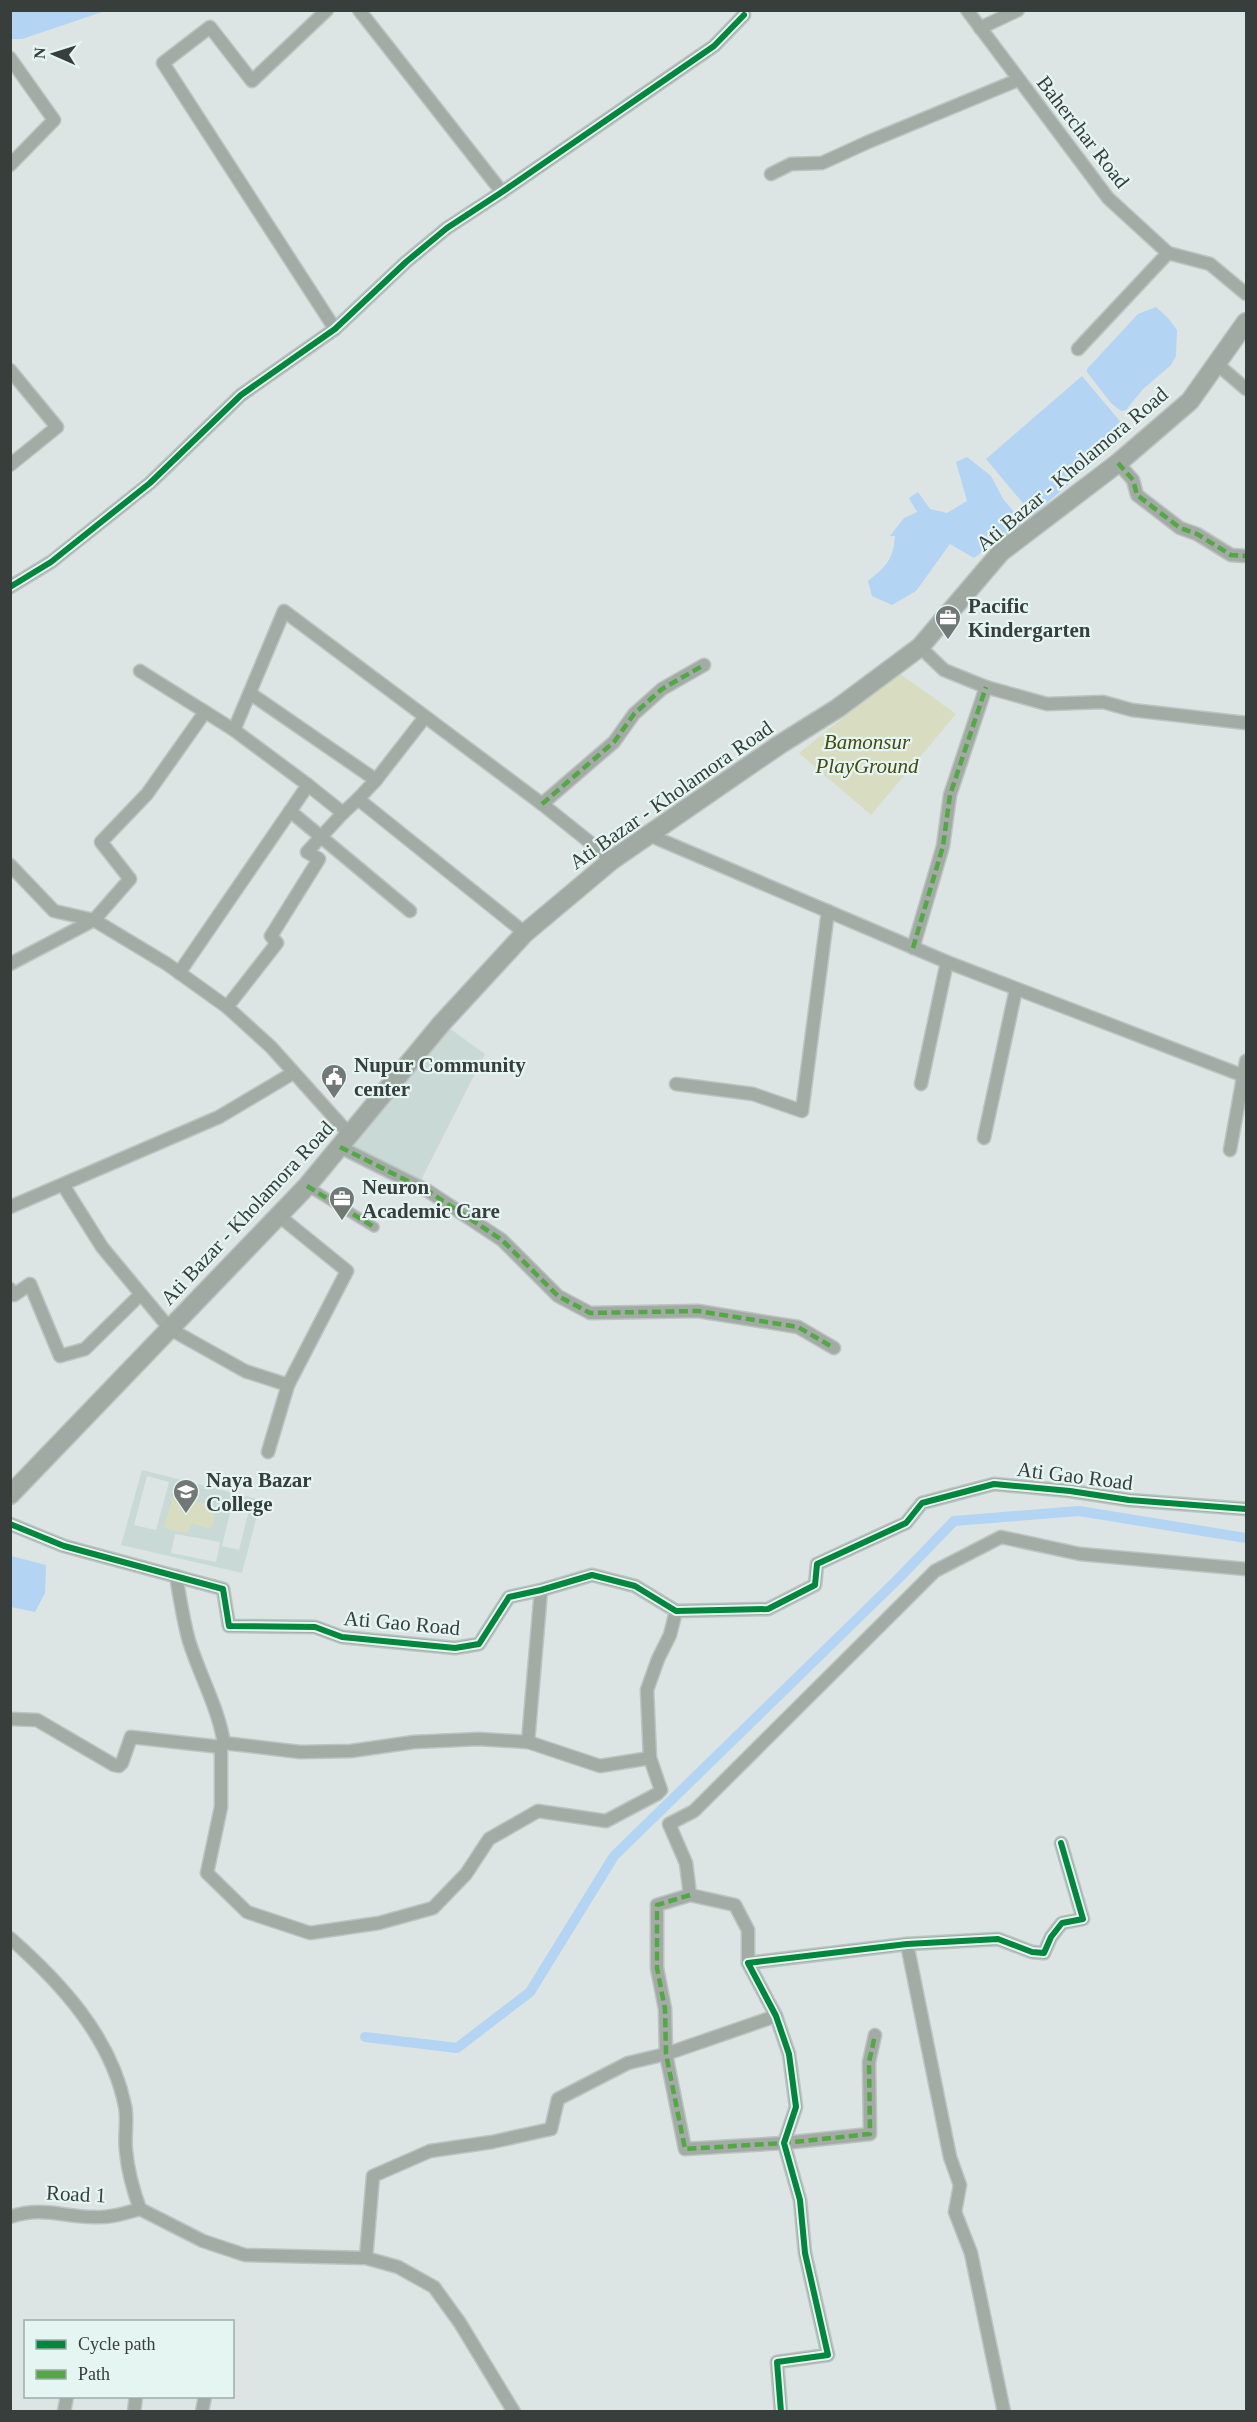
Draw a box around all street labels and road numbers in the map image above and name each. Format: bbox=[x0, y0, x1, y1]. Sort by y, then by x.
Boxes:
street label: Baherchar Road bbox=[1032, 71, 1135, 193]
street label: Ati Bazar - Kholamora Road bbox=[971, 382, 1173, 556]
street label: Ati Bazar - Kholamora Road bbox=[565, 715, 778, 874]
street label: Ati Bazar - Kholamora Road bbox=[155, 1116, 339, 1310]
street label: Ati Gao Road bbox=[1016, 1457, 1135, 1495]
street label: Ati Gao Road bbox=[343, 1606, 462, 1640]
street label: Road 1 bbox=[45, 2180, 107, 2208]

